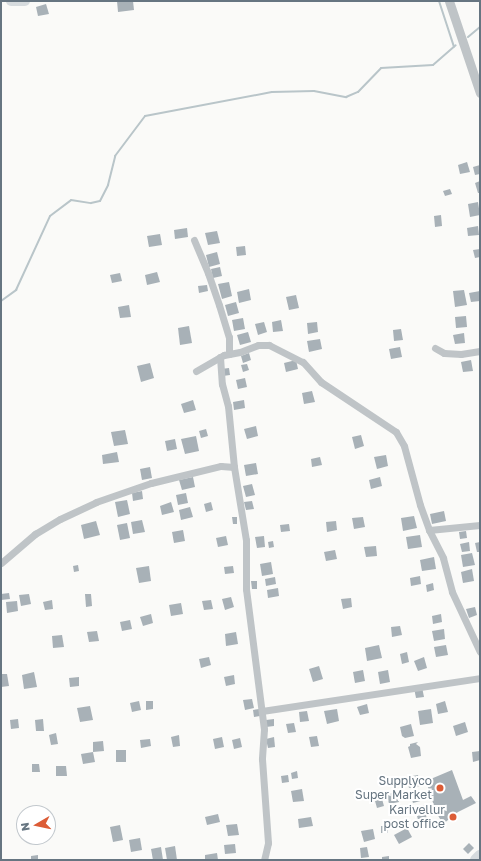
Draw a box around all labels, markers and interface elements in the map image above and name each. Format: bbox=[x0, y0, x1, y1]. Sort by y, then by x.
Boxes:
place label: Supplyco Super Market bbox=[355, 774, 432, 802]
marker: Supplyco Super Market bbox=[435, 783, 445, 793]
place label: Karivellur post office bbox=[384, 803, 445, 831]
north arrow bbox=[16, 805, 56, 845]
marker: Karivellur post office bbox=[448, 812, 458, 822]
text: N bbox=[18, 822, 32, 832]

